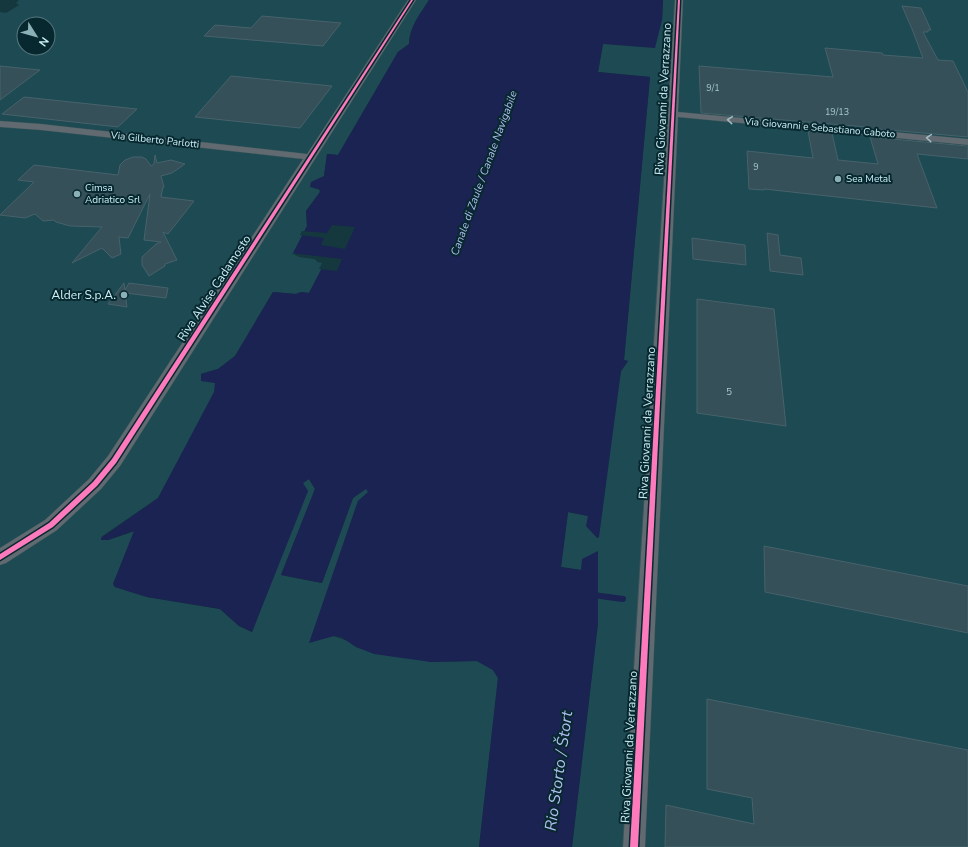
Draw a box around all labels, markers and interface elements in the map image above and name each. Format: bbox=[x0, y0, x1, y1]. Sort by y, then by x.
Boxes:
north arrow bbox=[16, 16, 56, 56]
street label: Riva Giovanni da Verrazzano bbox=[651, 22, 675, 176]
text: N bbox=[35, 34, 52, 50]
house number: 9/1 bbox=[706, 82, 720, 94]
water label: Canale di Zaule / Canale Navigabile bbox=[447, 88, 521, 258]
house number: 19/13 bbox=[825, 106, 849, 118]
street label: Via Giovanni e Sebastiano Caboto bbox=[743, 114, 896, 142]
one-way arrow bbox=[727, 115, 733, 124]
street label: Via Gilberto Parlotti bbox=[109, 128, 200, 152]
one-way arrow bbox=[926, 134, 932, 143]
house number: 9 bbox=[753, 161, 759, 173]
place label: Sea Metal bbox=[846, 172, 891, 186]
marker: Sea Metal bbox=[833, 174, 843, 184]
place label: Cimsa Adriatico Srl bbox=[85, 181, 140, 207]
marker: Cimsa Adriatico Srl bbox=[72, 189, 82, 199]
street label: Riva Alvise Cadamosto bbox=[174, 231, 255, 344]
place label: Alder S.p.A. bbox=[52, 287, 116, 303]
marker: Alder S.p.A. bbox=[119, 290, 129, 300]
street label: Riva Giovanni da Verrazzano bbox=[635, 346, 659, 500]
house number: 5 bbox=[726, 385, 732, 399]
street label: Riva Giovanni da Verrazzano bbox=[617, 670, 641, 824]
water label: Rio Storto / Štort bbox=[540, 709, 578, 832]

